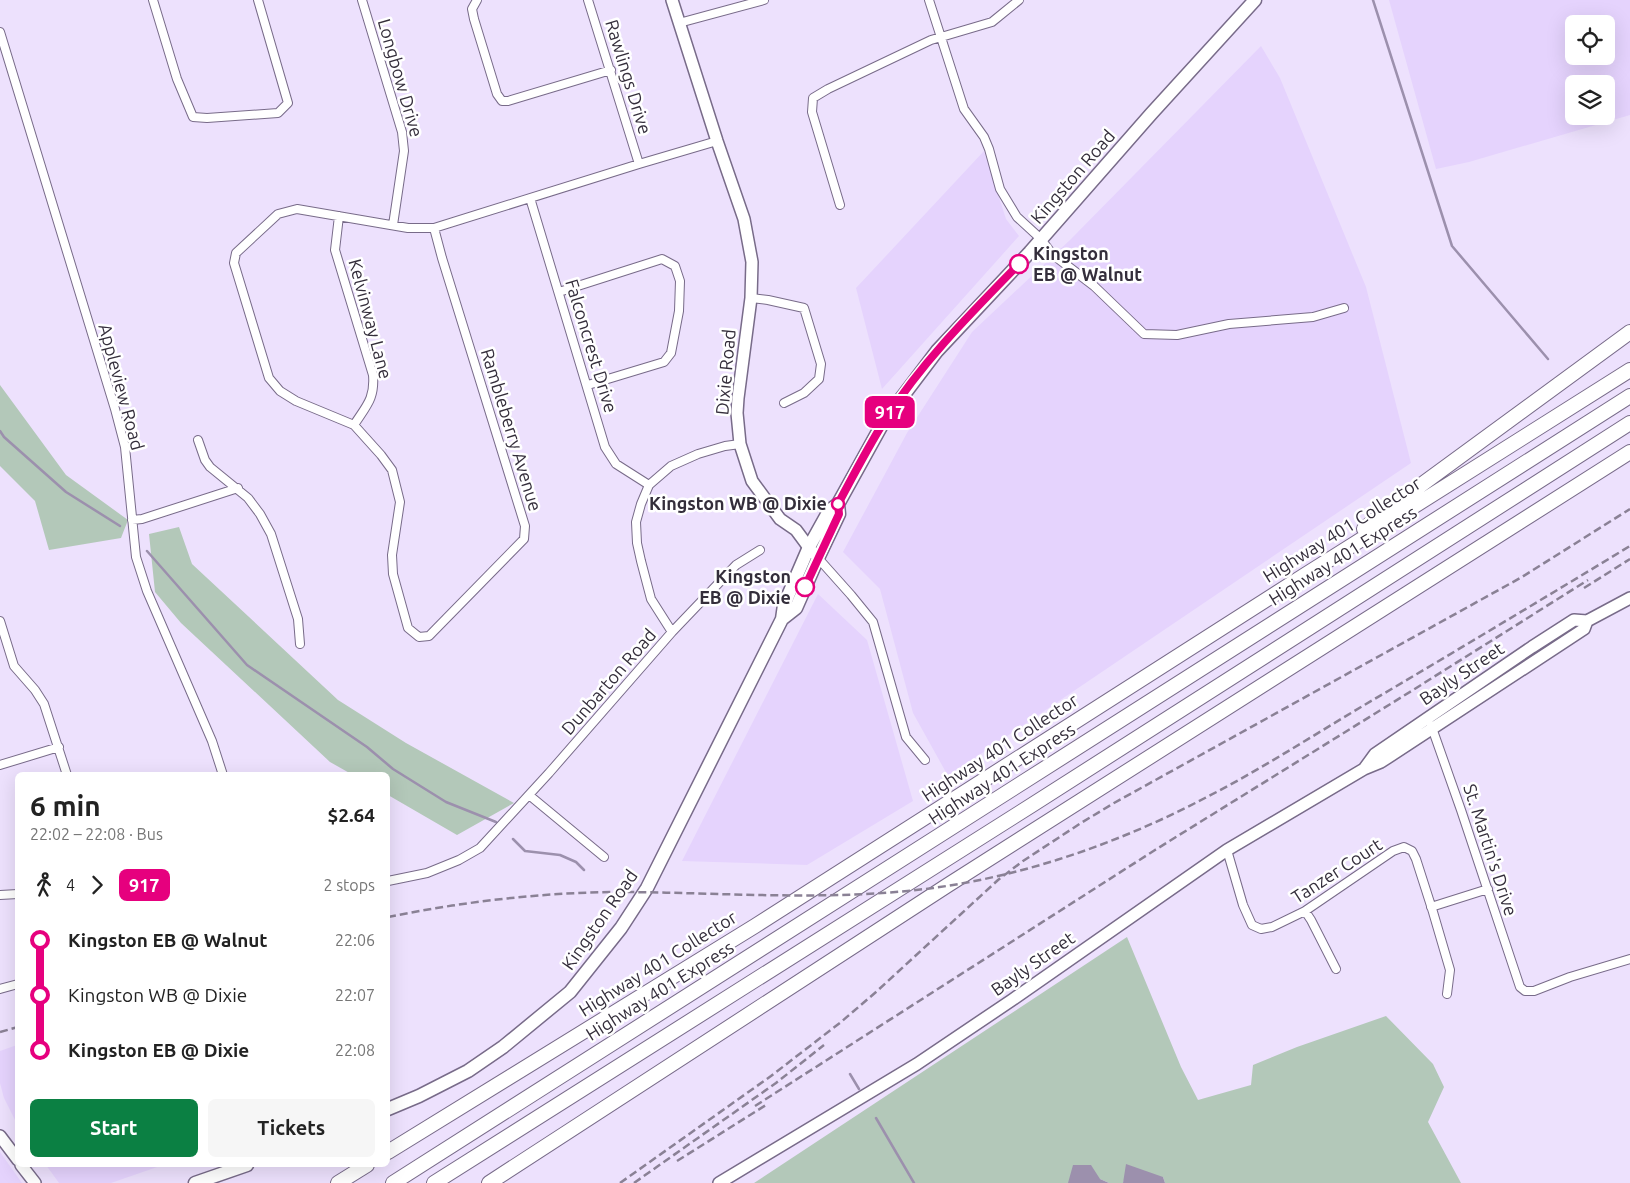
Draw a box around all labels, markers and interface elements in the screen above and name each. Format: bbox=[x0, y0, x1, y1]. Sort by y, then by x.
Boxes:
map controls bbox=[1565, 15, 1615, 125]
button: locate bbox=[1565, 15, 1615, 65]
street label: Longbow Drive bbox=[375, 16, 427, 139]
street label: Rawlings Drive bbox=[602, 17, 656, 136]
button: layers bbox=[1565, 75, 1615, 125]
street label: Kingston Road bbox=[1026, 125, 1118, 227]
place label: Kingston EB @ Walnut bbox=[1033, 243, 1142, 284]
marker: Kingston EB @ Walnut bbox=[1009, 254, 1029, 274]
street label: Kelvinway Lane bbox=[345, 257, 397, 381]
street label: Falconcrest Drive bbox=[562, 277, 622, 415]
street label: Appleview Road bbox=[95, 321, 148, 452]
street label: Dixie Road bbox=[711, 328, 739, 416]
street label: Rambleberry Avenue bbox=[478, 346, 546, 513]
line badge: 917 bbox=[861, 396, 919, 428]
text: 917 bbox=[875, 402, 905, 422]
street label: Highway 401 Collector bbox=[1259, 472, 1424, 586]
place label: Kingston WB @ Dixie bbox=[649, 493, 827, 513]
marker: Kingston WB @ Dixie bbox=[831, 497, 845, 511]
street label: Highway 401 Express bbox=[1265, 501, 1420, 609]
place label: Kingston EB @ Dixie bbox=[699, 566, 791, 607]
marker: Kingston EB @ Dixie bbox=[795, 577, 815, 597]
street label: Dunbarton Road bbox=[557, 624, 660, 738]
street label: Bayly Street bbox=[1416, 638, 1507, 709]
street label: Highway 401 Collector bbox=[918, 689, 1081, 805]
street label: Highway 401 Express bbox=[925, 718, 1078, 828]
street label: St. Martin's Drive bbox=[1460, 781, 1522, 918]
text: 6 min bbox=[30, 790, 101, 821]
text: $2.64 bbox=[327, 804, 375, 826]
text: 22:02 – 22:08 · Bus bbox=[30, 825, 163, 843]
street label: Tanzer Court bbox=[1288, 834, 1385, 907]
street label: Kingston Road bbox=[557, 866, 641, 973]
icon: walk bbox=[30, 871, 58, 899]
icon: forward bbox=[83, 871, 111, 899]
text: 917 bbox=[129, 875, 160, 895]
text: 4 bbox=[66, 876, 75, 894]
text: 2 stops bbox=[323, 876, 375, 894]
street label: Highway 401 Collector bbox=[575, 906, 740, 1020]
street label: Bayly Street bbox=[987, 927, 1078, 999]
text: Kingston EB @ Walnut bbox=[68, 929, 268, 951]
text: 22:06 bbox=[335, 931, 375, 949]
street label: Highway 401 Express bbox=[582, 936, 737, 1044]
text: Kingston WB @ Dixie bbox=[68, 984, 247, 1006]
text: 22:07 bbox=[335, 986, 375, 1004]
text: Kingston EB @ Dixie bbox=[68, 1039, 249, 1061]
text: 22:08 bbox=[335, 1041, 375, 1059]
button: Start bbox=[30, 1099, 198, 1157]
button: Tickets bbox=[208, 1099, 375, 1157]

